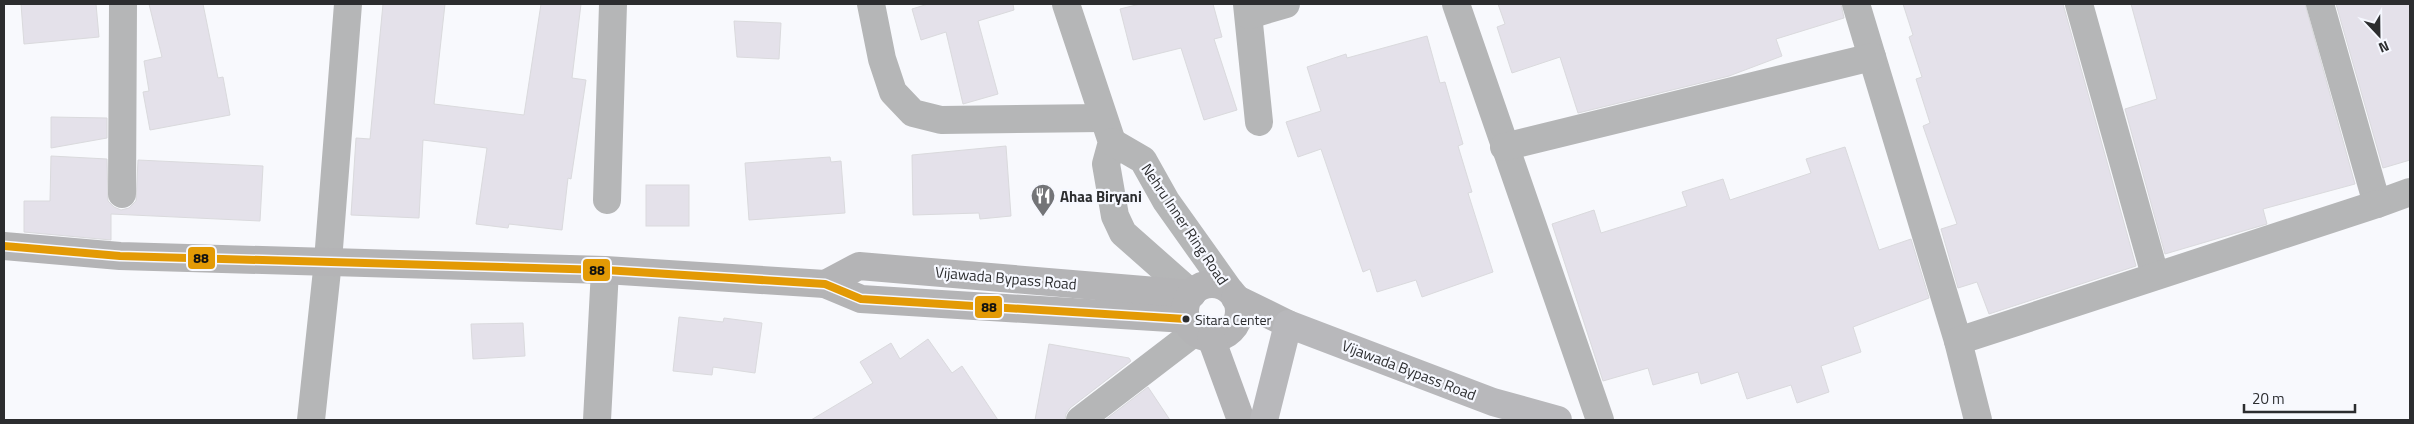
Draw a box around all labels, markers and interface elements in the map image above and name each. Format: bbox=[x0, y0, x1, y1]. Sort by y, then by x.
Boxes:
north arrow bbox=[2354, 10, 2404, 60]
text: N bbox=[2376, 36, 2392, 59]
street label: Nehru Inner Ring Road bbox=[1136, 159, 1234, 289]
restaurant icon: Ahaa Biryani bbox=[1030, 183, 1056, 217]
place label: Ahaa Biryani bbox=[1060, 185, 1142, 208]
line badge: 88 bbox=[187, 246, 216, 270]
text: 88 bbox=[193, 247, 209, 268]
line badge: 88 bbox=[582, 258, 611, 282]
text: 88 bbox=[589, 259, 605, 280]
street label: Vijawada Bypass Road bbox=[934, 260, 1078, 296]
line badge: 88 bbox=[974, 295, 1003, 319]
text: 88 bbox=[981, 296, 997, 317]
place label: Sitara Center bbox=[1195, 309, 1272, 330]
marker: Sitara Center bbox=[1181, 314, 1191, 324]
street label: Vijawada Bypass Road bbox=[1339, 334, 1479, 406]
scale bar bbox=[2244, 382, 2355, 414]
text: 20 m bbox=[2252, 387, 2285, 410]

